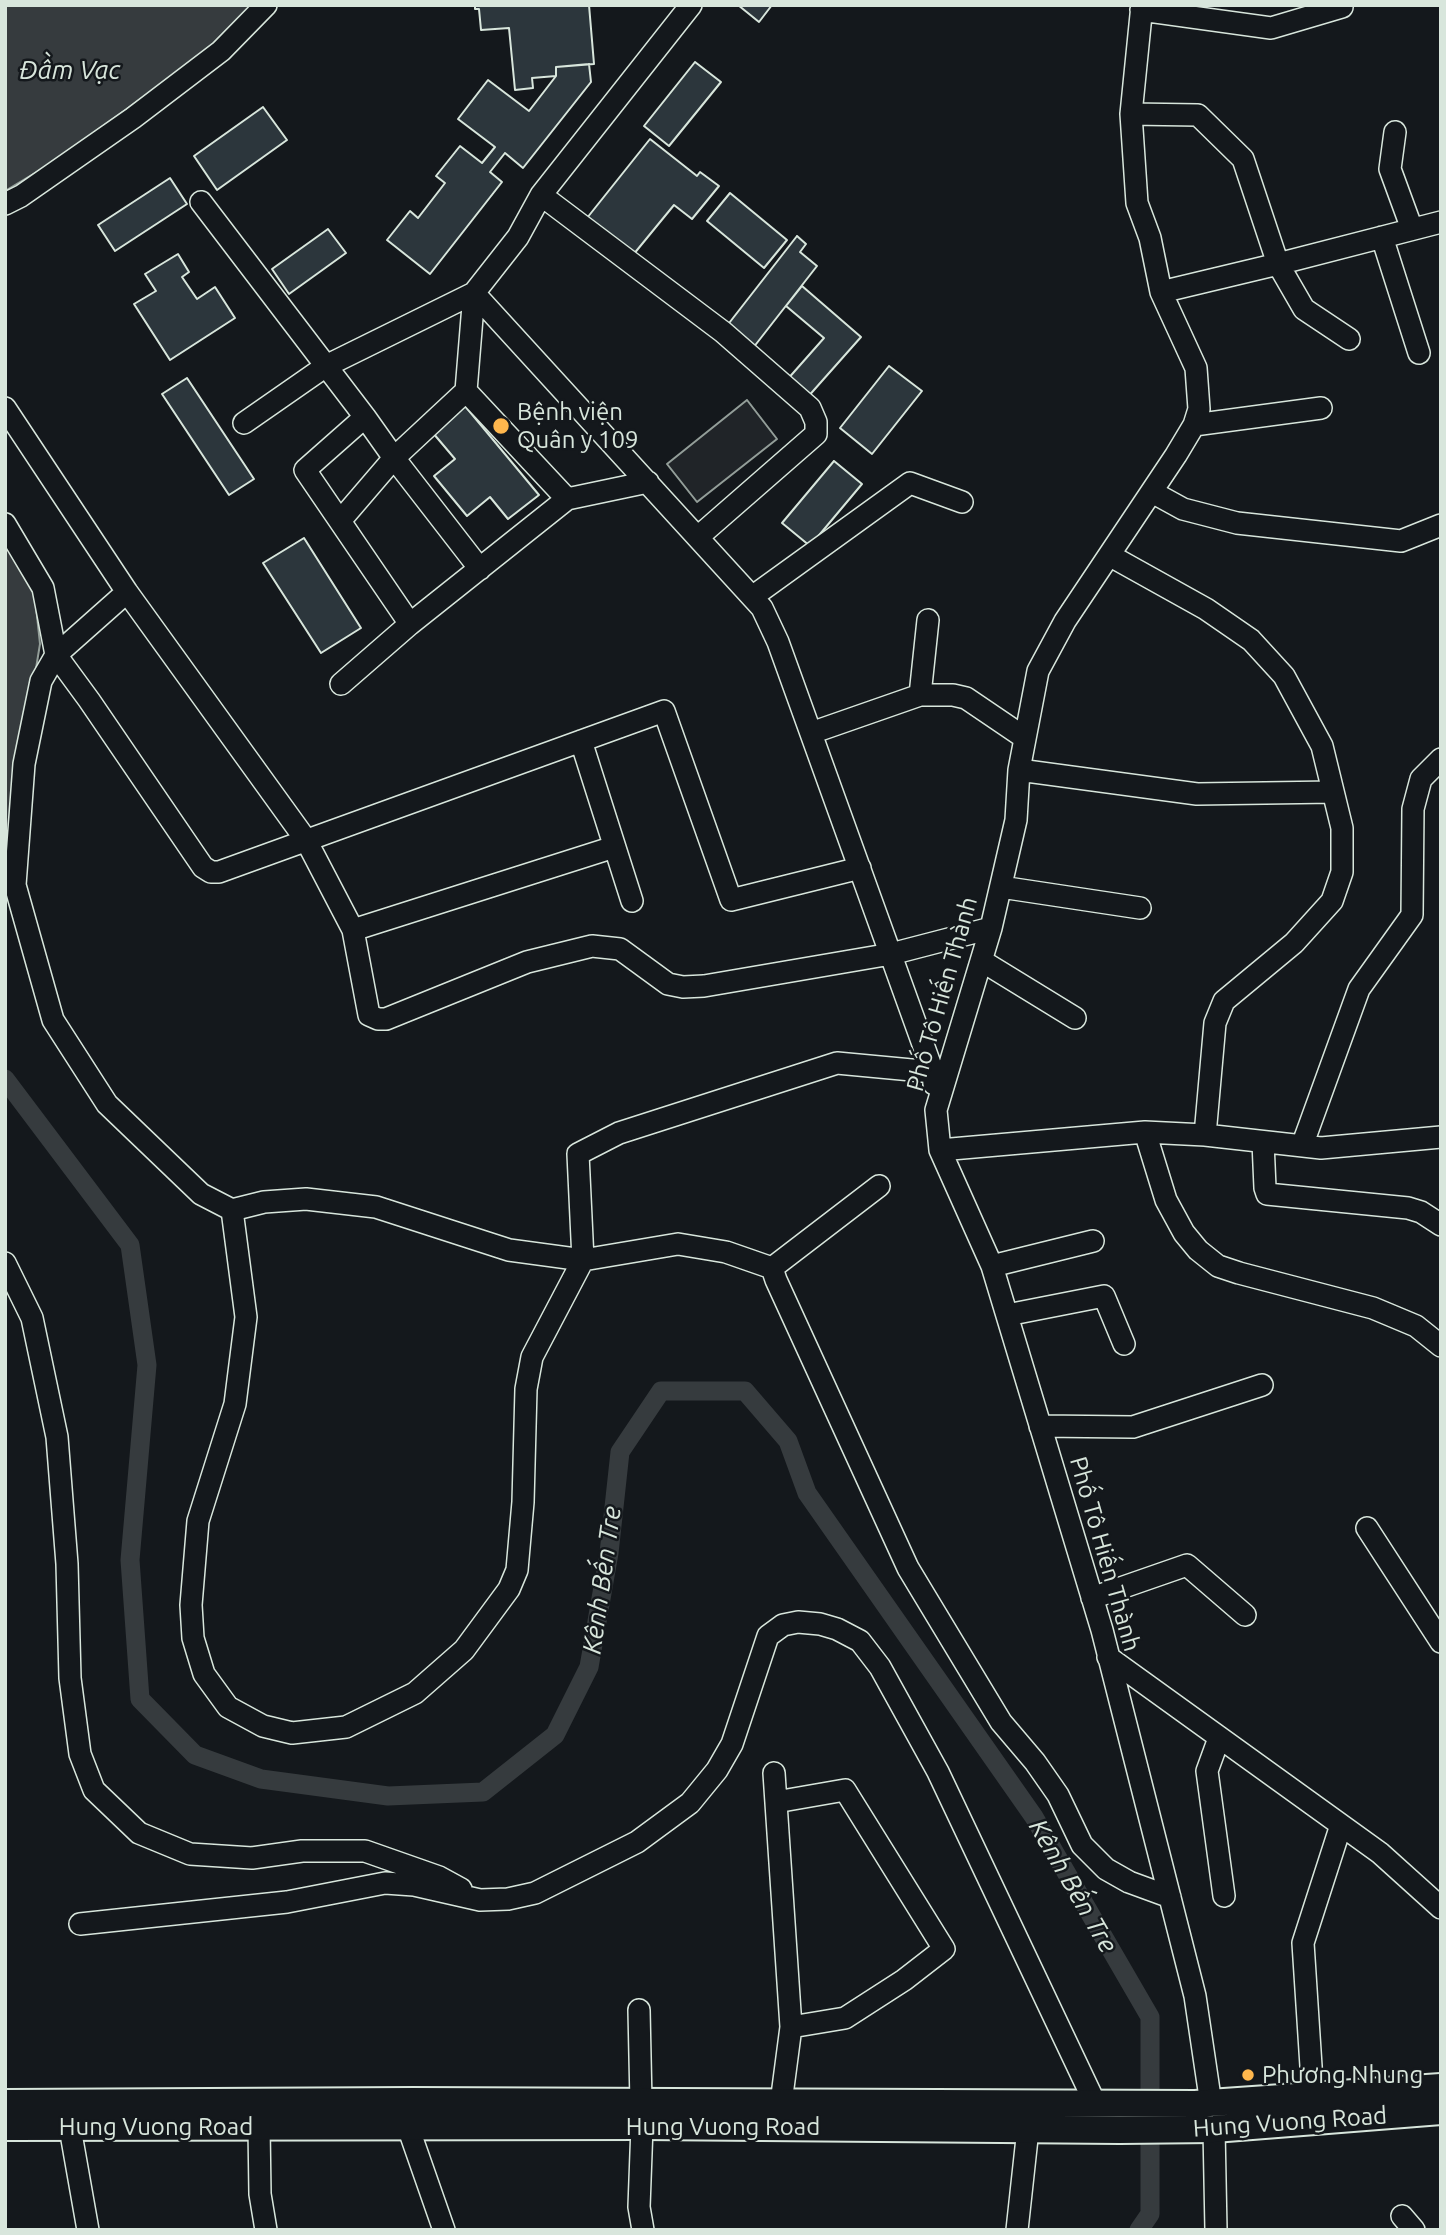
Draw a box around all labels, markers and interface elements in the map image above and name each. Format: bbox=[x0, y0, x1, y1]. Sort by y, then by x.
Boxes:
water label: Đầm Vạc bbox=[19, 54, 121, 86]
place label: Bệnh viện Quân y 109 bbox=[517, 398, 639, 454]
marker: Bệnh viện Quân y 109 bbox=[491, 416, 511, 436]
street label: Phố Tô Hiến Thành bbox=[900, 893, 984, 1095]
street label: Phố Tô Hiến Thành bbox=[1063, 1453, 1147, 1655]
water label: Kênh Bến Tre bbox=[576, 1504, 628, 1656]
water label: Kênh Bến Tre bbox=[1022, 1814, 1124, 1958]
place label: Phương Nhung bbox=[1262, 2061, 1423, 2089]
marker: Phương Nhung bbox=[1240, 2067, 1256, 2083]
street label: Hung Vuong Road bbox=[1192, 2101, 1388, 2143]
street label: Hung Vuong Road bbox=[59, 2113, 253, 2141]
street label: Hung Vuong Road bbox=[626, 2113, 820, 2141]

